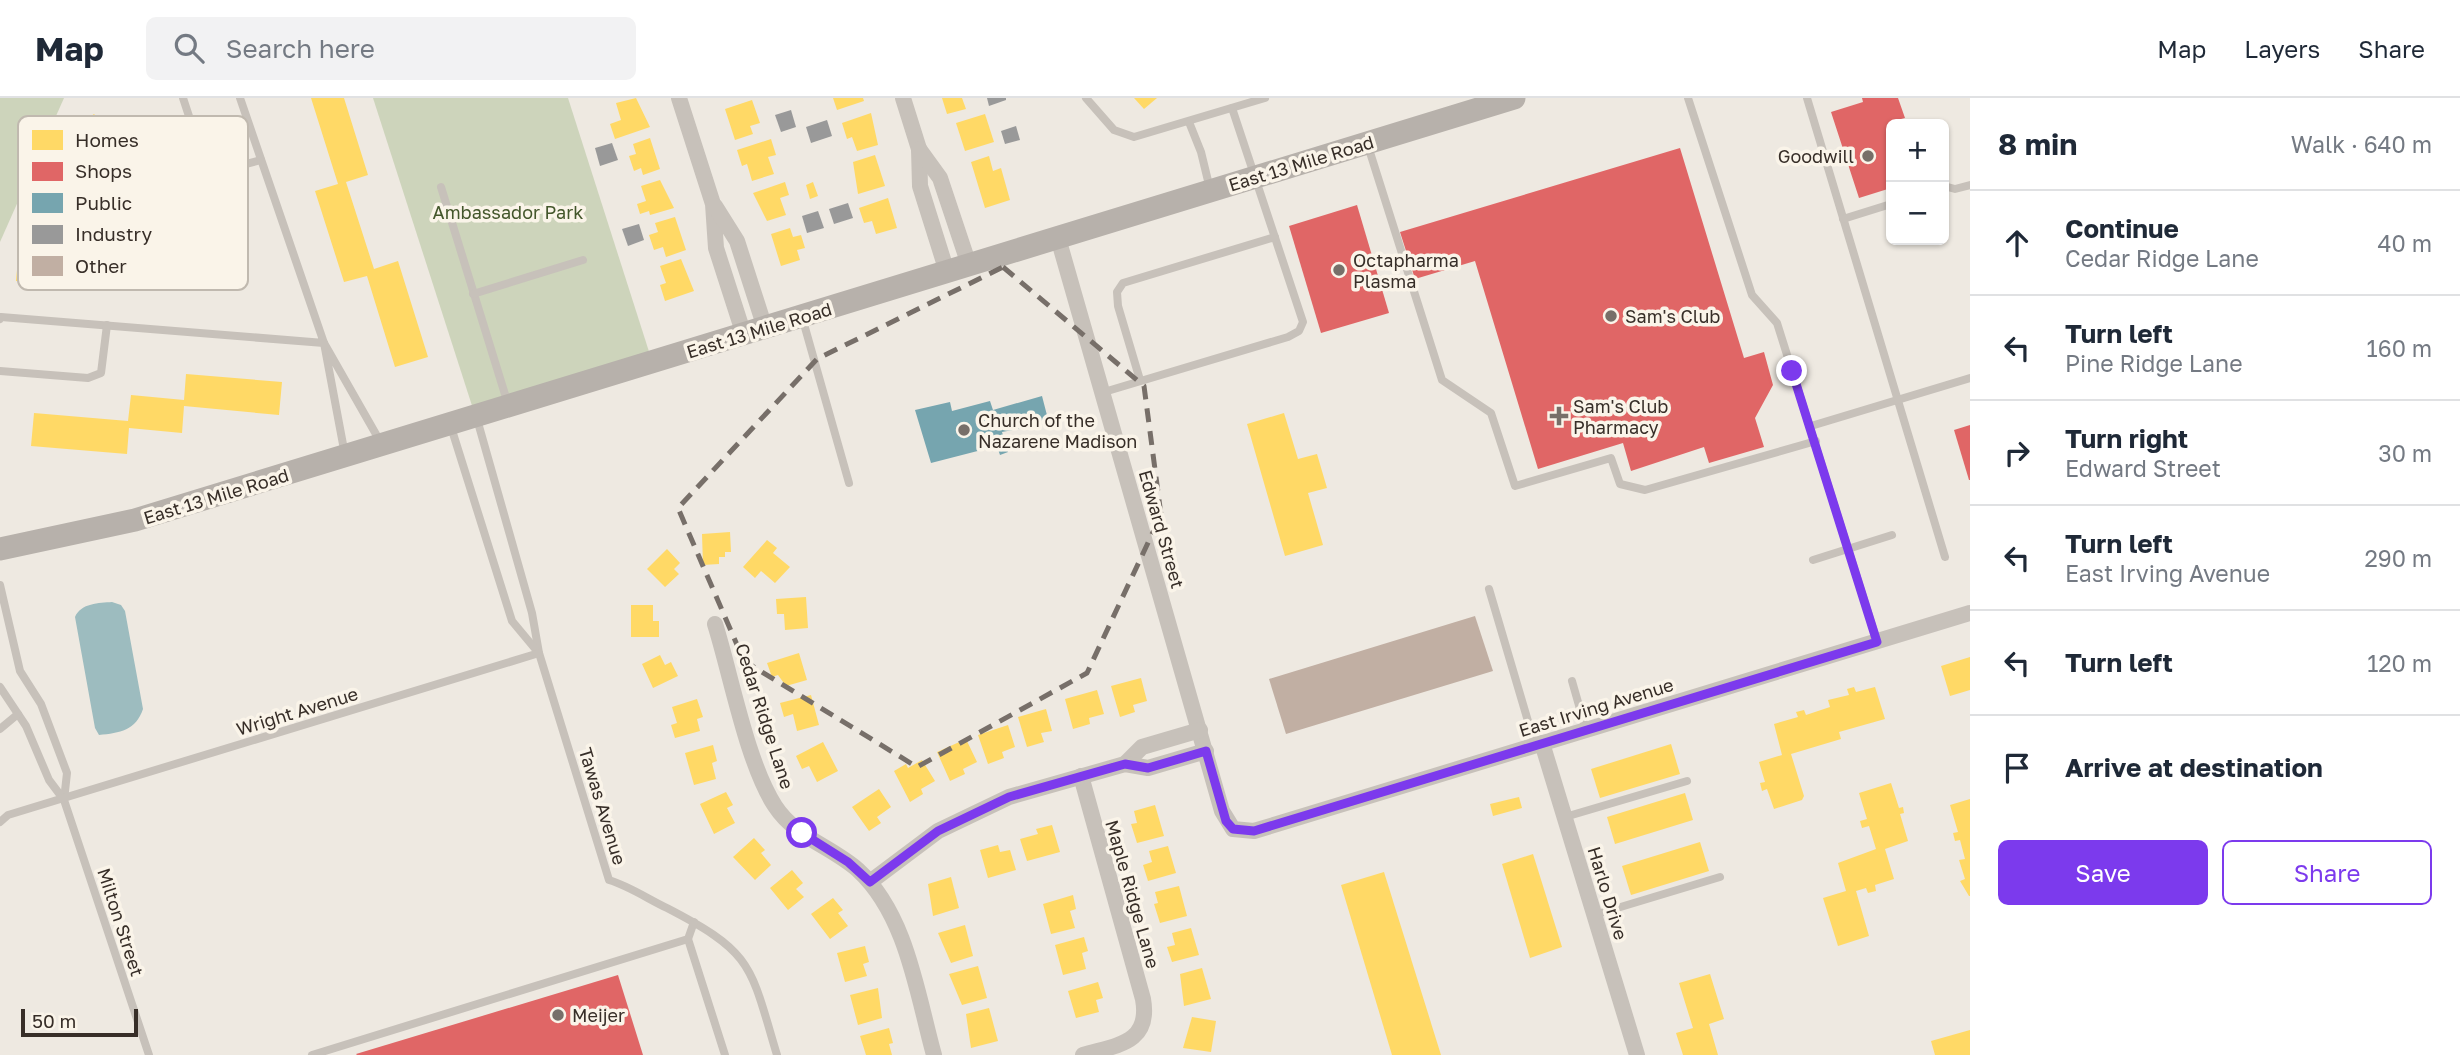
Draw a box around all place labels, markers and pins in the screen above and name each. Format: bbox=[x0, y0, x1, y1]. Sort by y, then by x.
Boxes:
place label: Goodwill bbox=[1778, 145, 1854, 167]
marker: Goodwill bbox=[1860, 148, 1876, 164]
place label: Octapharma Plasma bbox=[1353, 249, 1459, 292]
marker: Octapharma Plasma bbox=[1331, 262, 1347, 278]
place label: Sam's Club bbox=[1625, 305, 1720, 327]
marker: Sam's Club bbox=[1603, 308, 1619, 324]
place label: Sam's Club Pharmacy bbox=[1573, 395, 1668, 438]
marker: Sam's Club Pharmacy bbox=[1551, 408, 1567, 424]
place label: Church of the Nazarene Madison bbox=[978, 409, 1137, 452]
marker: Church of the Nazarene Madison bbox=[956, 422, 972, 438]
place label: Meijer bbox=[572, 1004, 625, 1026]
marker: Meijer bbox=[550, 1007, 566, 1023]

